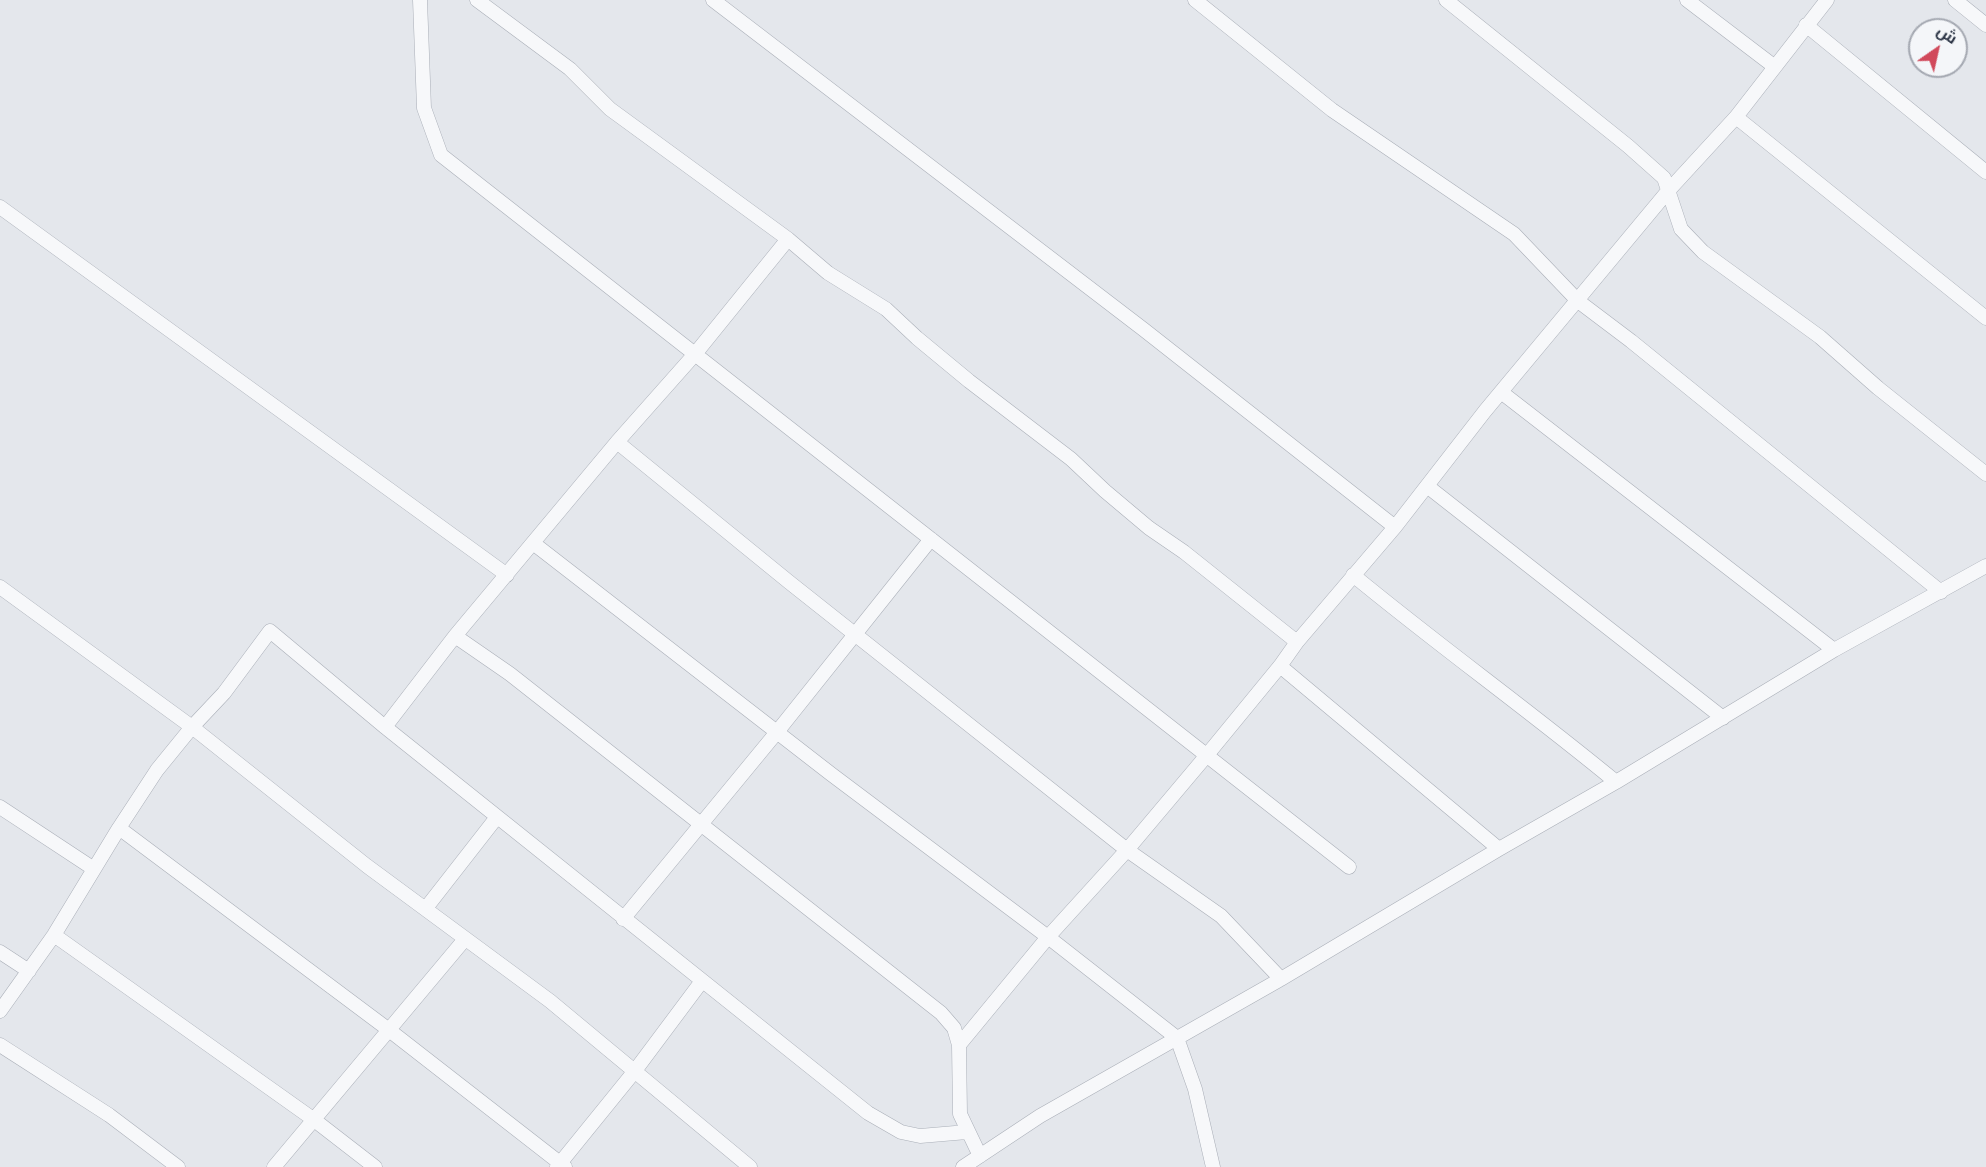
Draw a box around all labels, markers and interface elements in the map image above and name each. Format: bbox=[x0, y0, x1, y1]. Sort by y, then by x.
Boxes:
north arrow bbox=[1908, 18, 1968, 78]
text: ش bbox=[1933, 21, 1961, 48]

